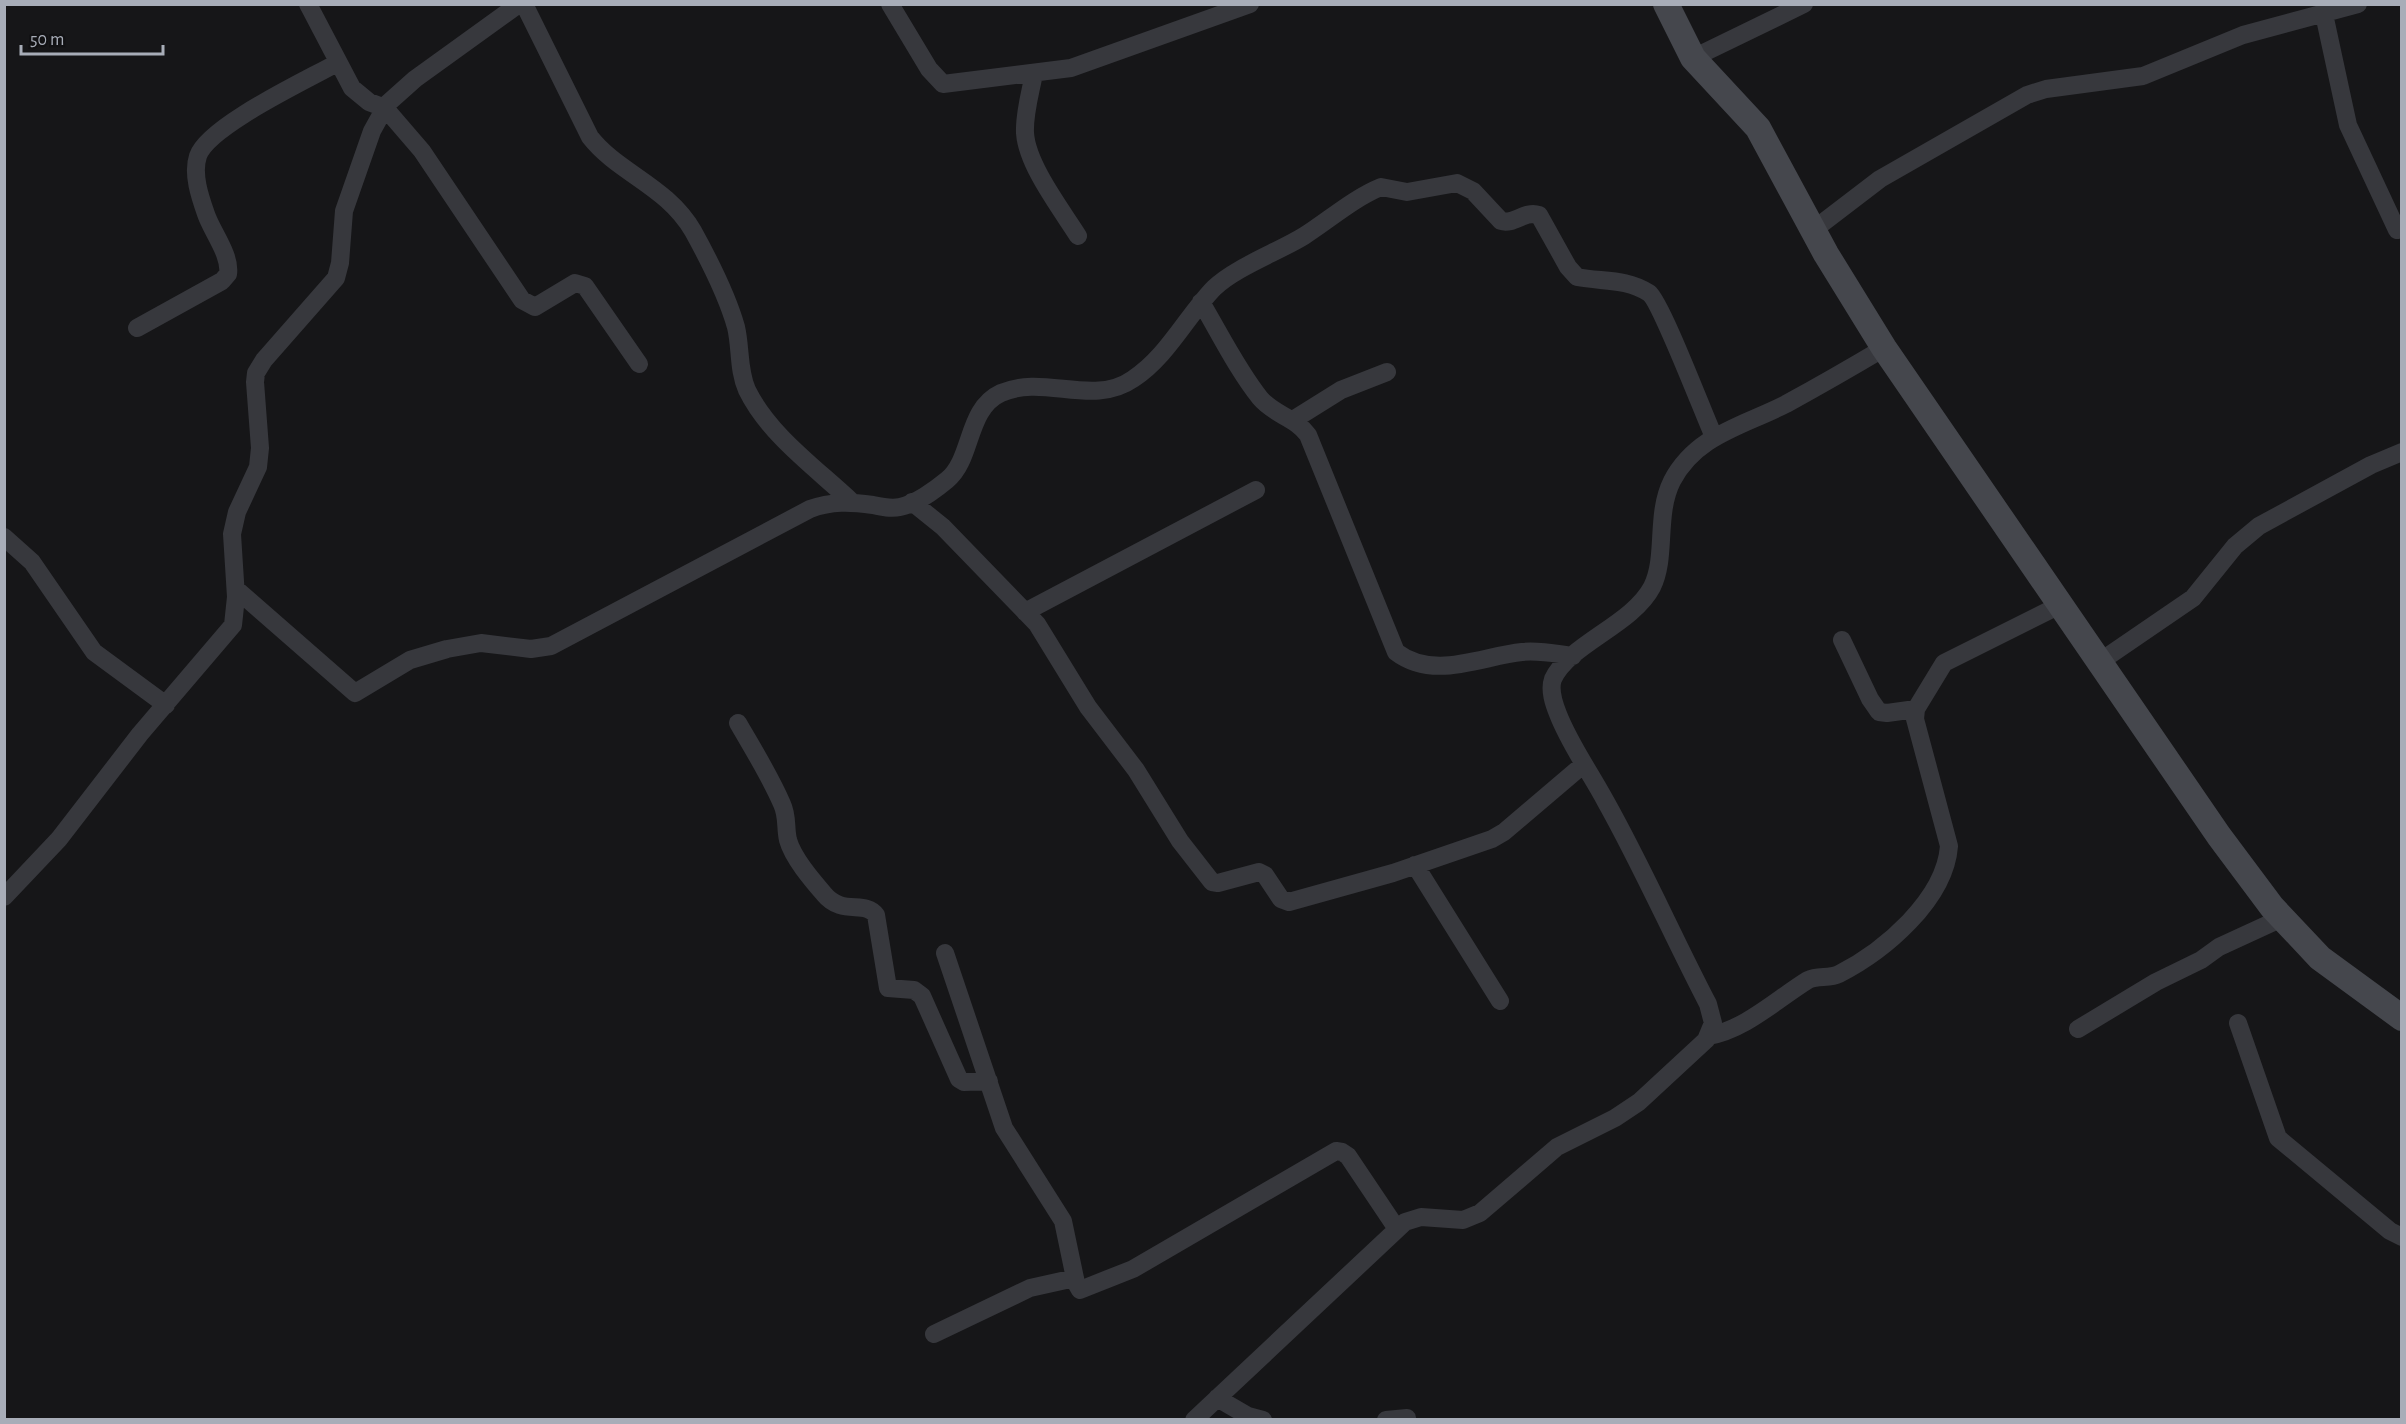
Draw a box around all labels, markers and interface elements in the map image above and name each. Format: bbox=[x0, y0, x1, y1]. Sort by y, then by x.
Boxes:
scale bar bbox=[21, 18, 164, 56]
text: 50 m bbox=[30, 31, 64, 49]

